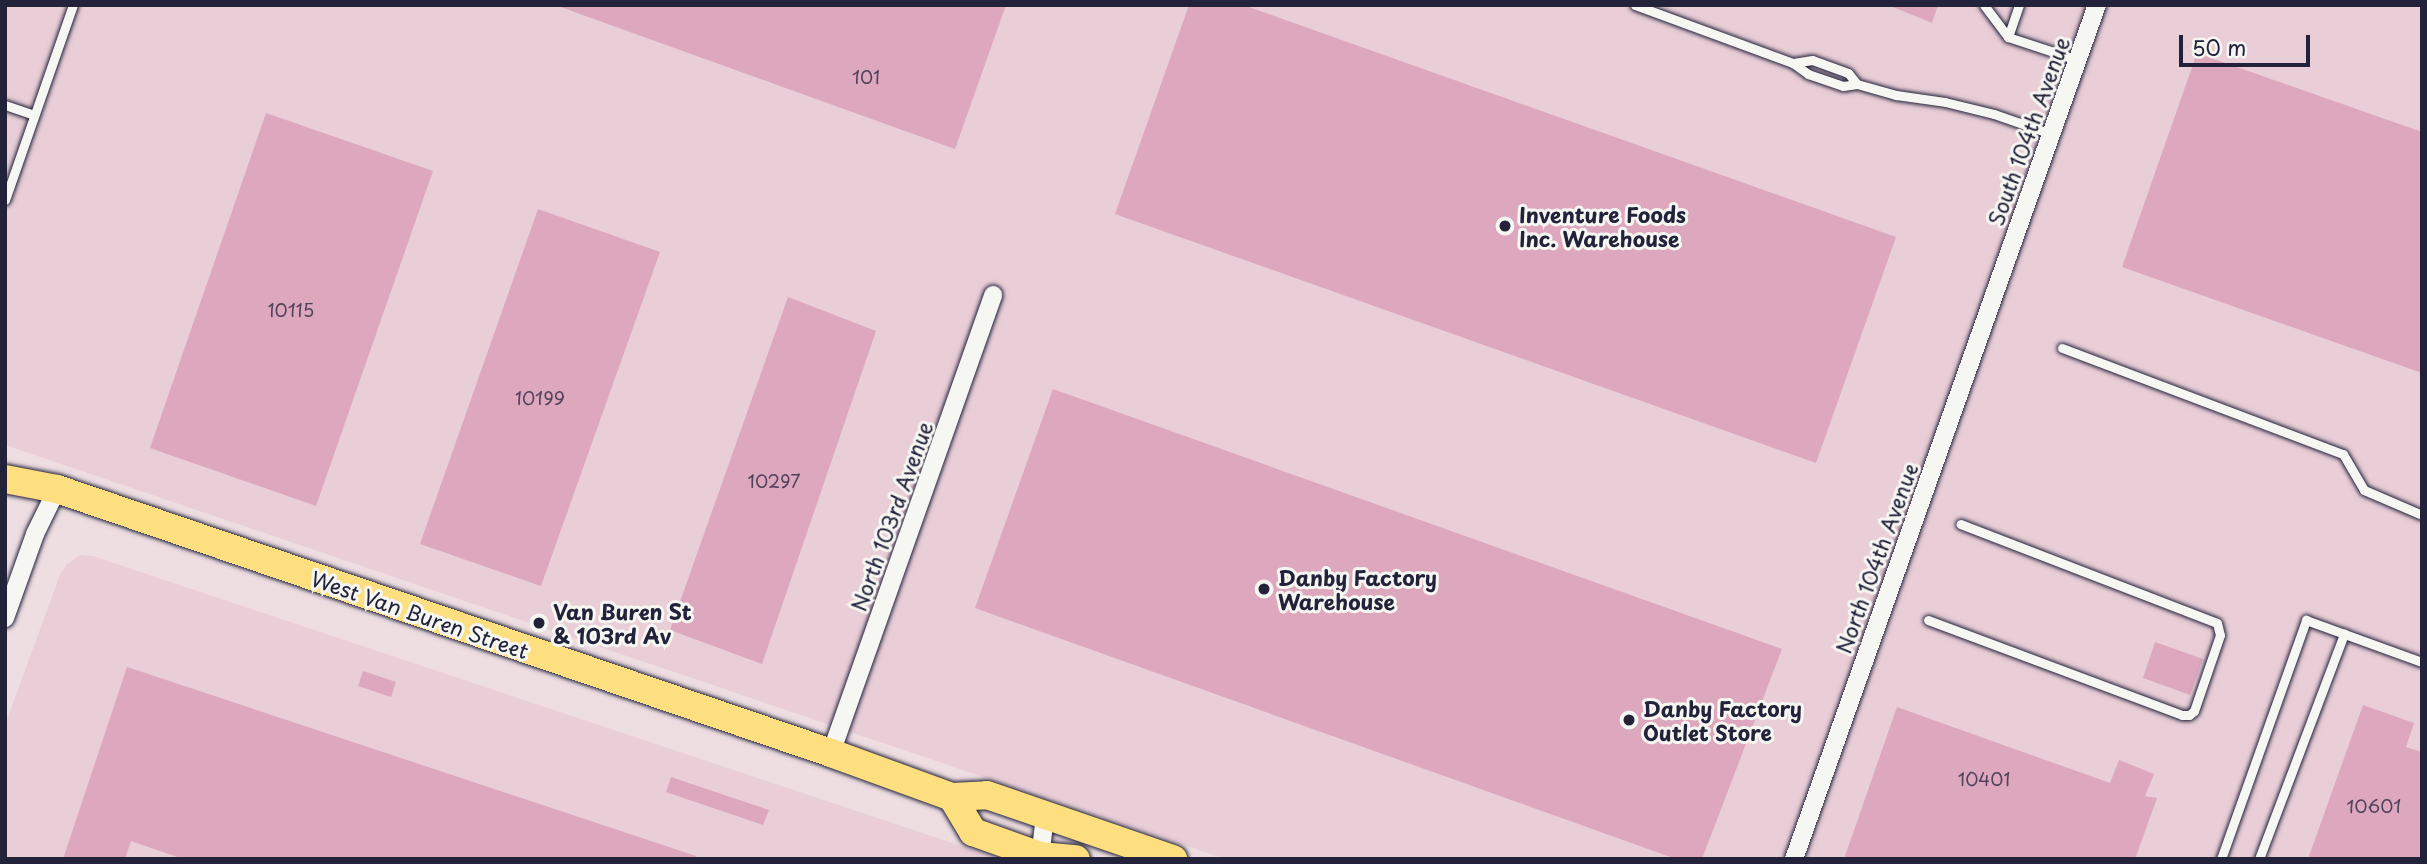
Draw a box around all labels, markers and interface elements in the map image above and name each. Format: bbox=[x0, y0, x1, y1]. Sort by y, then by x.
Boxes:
scale bar bbox=[2182, 21, 2313, 65]
text: 50 m bbox=[2192, 31, 2246, 63]
street label: South 104th Avenue bbox=[1982, 32, 2074, 230]
house number: 101 bbox=[852, 66, 880, 88]
place label: Inventure Foods Inc. Warehouse bbox=[1519, 201, 1686, 251]
marker: Inventure Foods Inc. Warehouse bbox=[1497, 218, 1513, 234]
house number: 10115 bbox=[268, 299, 314, 321]
house number: 10199 bbox=[515, 387, 565, 409]
street label: North 103rd Avenue bbox=[844, 416, 938, 616]
street label: North 104th Avenue bbox=[1830, 459, 1922, 657]
house number: 10297 bbox=[748, 470, 800, 492]
place label: Danby Factory Warehouse bbox=[1278, 564, 1437, 614]
street label: West Van Buren Street bbox=[307, 565, 533, 663]
marker: Danby Factory Warehouse bbox=[1256, 581, 1272, 597]
place label: Van Buren St & 103rd Av bbox=[553, 598, 693, 648]
marker: Van Buren St & 103rd Av bbox=[531, 615, 547, 631]
place label: Danby Factory Outlet Store bbox=[1643, 695, 1802, 745]
marker: Danby Factory Outlet Store bbox=[1621, 712, 1637, 728]
house number: 10401 bbox=[1958, 768, 2010, 790]
house number: 10601 bbox=[2347, 795, 2401, 817]

